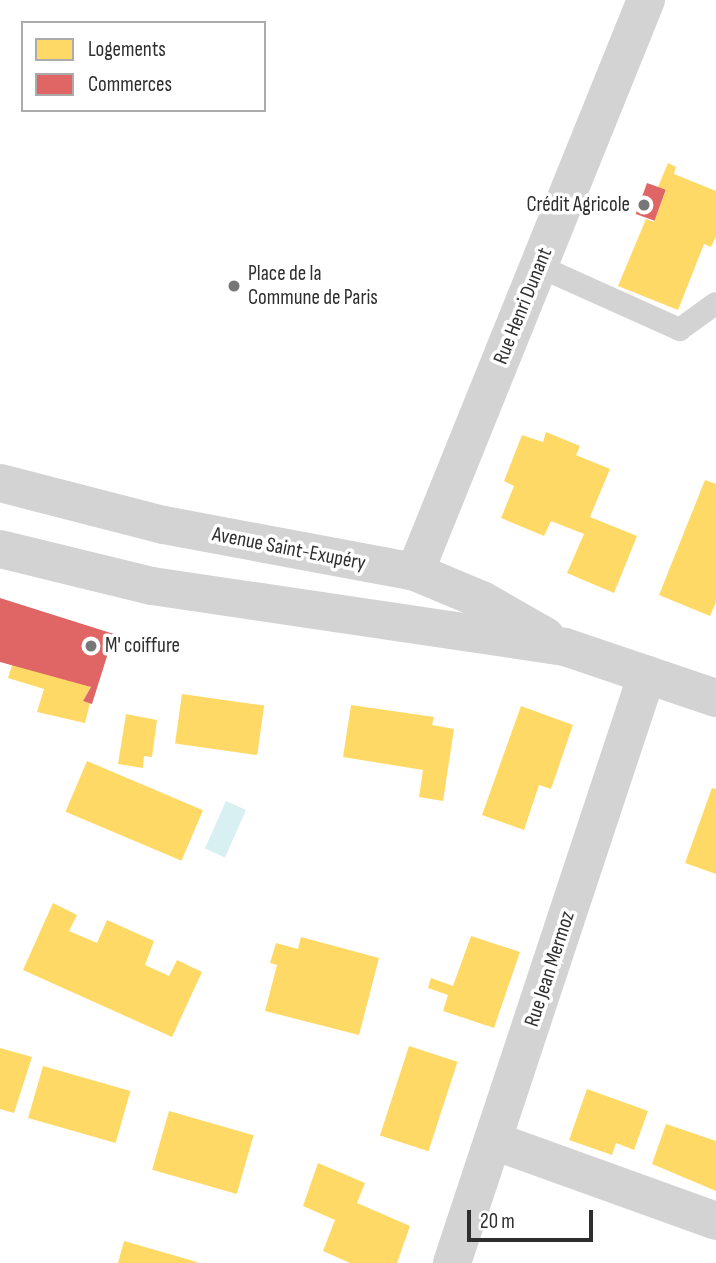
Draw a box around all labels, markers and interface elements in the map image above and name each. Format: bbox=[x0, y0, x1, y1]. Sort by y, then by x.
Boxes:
legend bbox=[21, 21, 266, 112]
text: Logements bbox=[88, 37, 166, 62]
text: Commerces bbox=[88, 72, 172, 97]
place label: Crédit Agricole bbox=[526, 192, 630, 218]
marker: Crédit Agricole bbox=[636, 197, 652, 213]
street label: Rue Henri Dunant bbox=[488, 244, 558, 368]
place label: Place de la Commune de Paris bbox=[248, 261, 378, 311]
marker: Place de la Commune de Paris bbox=[226, 278, 242, 294]
street label: Avenue Saint-Exupéry bbox=[210, 522, 368, 576]
place label: M' coiffure bbox=[105, 633, 180, 659]
marker: M' coiffure bbox=[83, 638, 99, 654]
street label: Rue Jean Mermoz bbox=[519, 908, 581, 1030]
scale bar bbox=[471, 1196, 597, 1240]
text: 20 m bbox=[480, 1209, 515, 1234]

